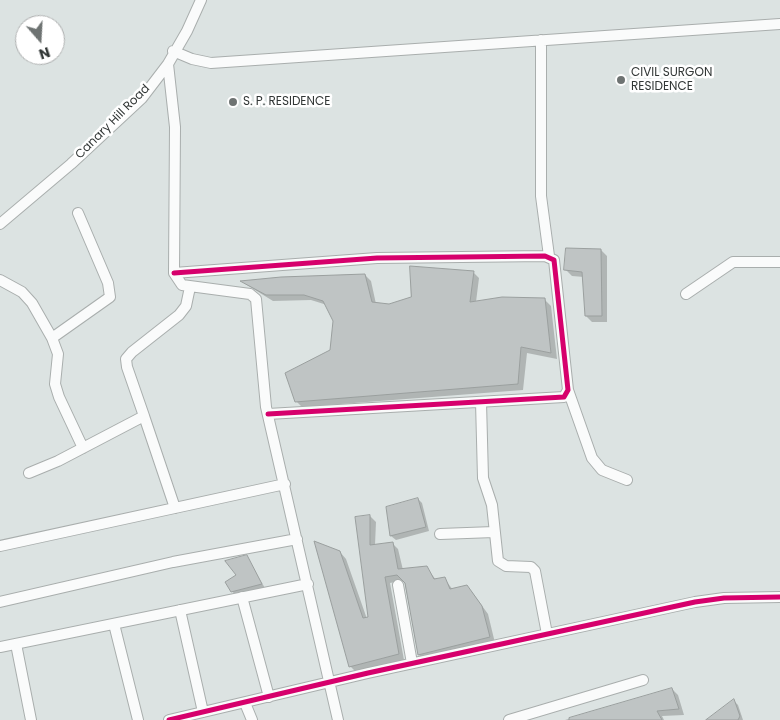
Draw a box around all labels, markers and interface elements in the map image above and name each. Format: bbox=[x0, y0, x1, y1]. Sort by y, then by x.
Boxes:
north arrow bbox=[15, 15, 65, 65]
text: N bbox=[36, 42, 53, 64]
place label: CIVIL SURGON RESIDENCE bbox=[631, 66, 712, 94]
marker: CIVIL SURGON RESIDENCE bbox=[615, 74, 627, 86]
street label: Canary Hill Road bbox=[73, 82, 153, 162]
place label: S. P. RESIDENCE bbox=[243, 95, 330, 109]
marker: S. P. RESIDENCE bbox=[227, 96, 239, 108]

